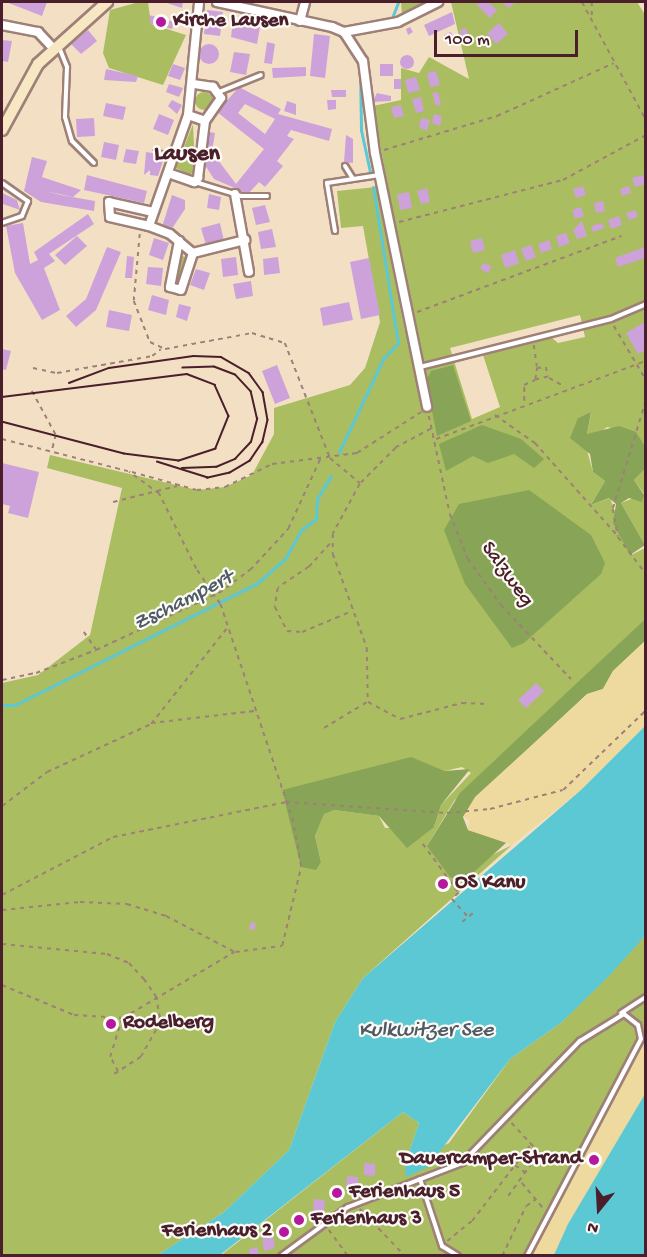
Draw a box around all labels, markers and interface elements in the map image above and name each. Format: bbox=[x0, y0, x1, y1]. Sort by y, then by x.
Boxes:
place label: Kirche Lausen bbox=[173, 9, 289, 35]
marker: Kirche Lausen bbox=[154, 15, 168, 29]
scale bar bbox=[437, 18, 581, 56]
text: 100 m bbox=[445, 30, 490, 51]
district label: Lausen bbox=[154, 141, 220, 169]
street label: Salzweg bbox=[474, 538, 538, 612]
water label: Zschampert bbox=[130, 566, 238, 638]
place label: OS Kanu bbox=[455, 871, 525, 897]
marker: OS Kanu bbox=[436, 877, 450, 891]
place label: Rodelberg bbox=[123, 1011, 214, 1037]
marker: Rodelberg bbox=[104, 1017, 118, 1031]
water label: Kulkwitzer See bbox=[359, 1019, 493, 1045]
place label: Dauercamper-Strand bbox=[400, 1147, 582, 1173]
marker: Dauercamper-Strand bbox=[587, 1153, 601, 1167]
north arrow bbox=[569, 1179, 629, 1239]
place label: Ferienhaus 5 bbox=[349, 1180, 460, 1206]
marker: Ferienhaus 5 bbox=[330, 1186, 344, 1200]
place label: Ferienhaus 3 bbox=[311, 1207, 422, 1233]
marker: Ferienhaus 3 bbox=[292, 1213, 306, 1227]
text: N bbox=[585, 1216, 601, 1237]
place label: Ferienhaus 2 bbox=[162, 1219, 272, 1245]
marker: Ferienhaus 2 bbox=[277, 1225, 291, 1239]

